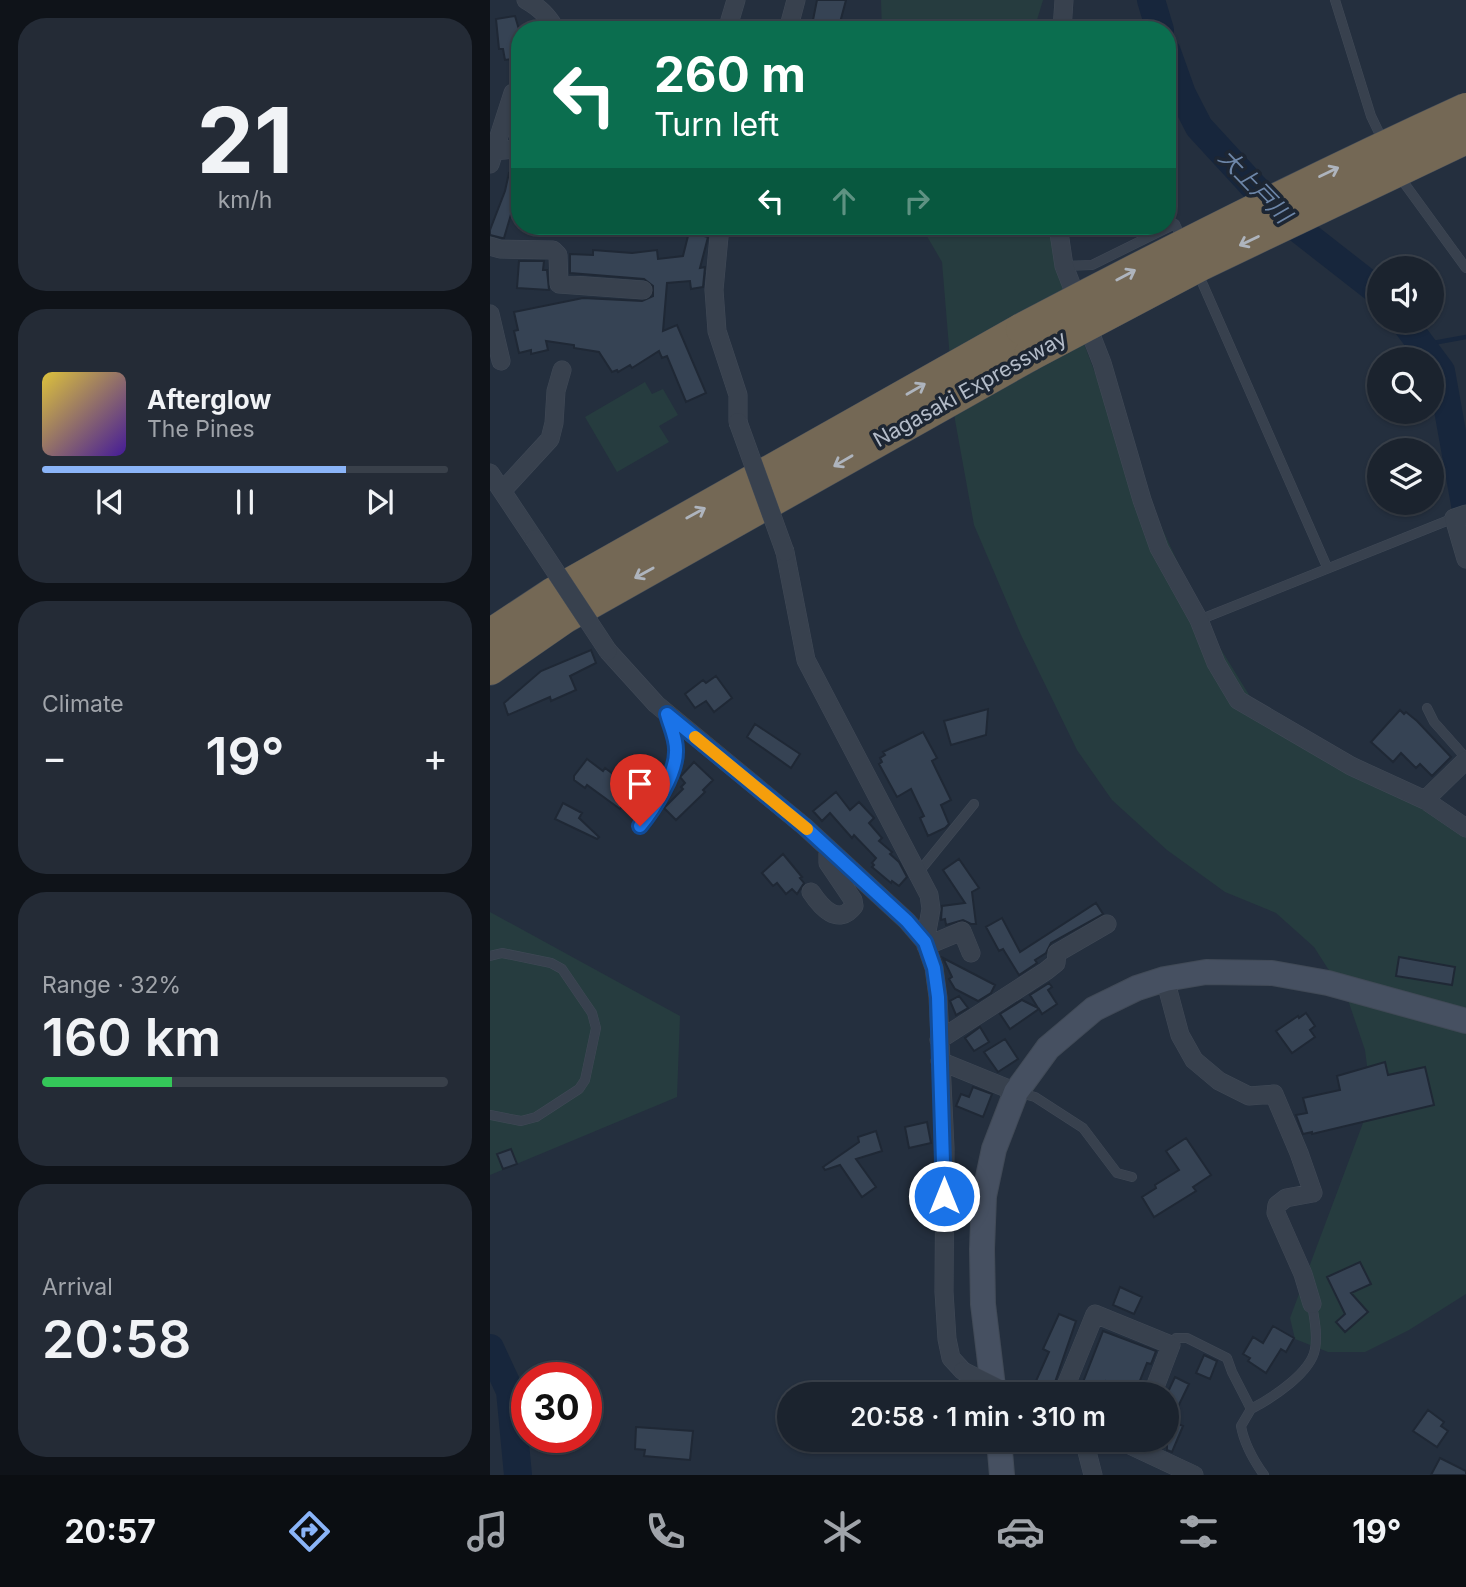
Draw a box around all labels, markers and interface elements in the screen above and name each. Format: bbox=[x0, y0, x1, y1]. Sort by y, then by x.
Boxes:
text: 260 m bbox=[654, 45, 806, 104]
icon: left bbox=[539, 49, 630, 140]
text: 21 bbox=[197, 85, 293, 195]
text: Turn left bbox=[654, 105, 779, 144]
water label: 大上戸川 bbox=[1213, 143, 1299, 231]
one-way arrow bbox=[1318, 165, 1339, 179]
icon: left bbox=[752, 182, 790, 220]
icon: ahead bbox=[825, 182, 863, 220]
icon: right bbox=[898, 182, 936, 220]
text: km/h bbox=[218, 186, 272, 214]
one-way arrow bbox=[1239, 235, 1260, 248]
map controls bbox=[1367, 256, 1444, 515]
button: sound bbox=[1367, 256, 1444, 333]
one-way arrow bbox=[1115, 267, 1135, 281]
street label: Nagasaki Expressway bbox=[869, 325, 1071, 452]
button: search bbox=[1367, 347, 1444, 424]
one-way arrow bbox=[905, 382, 925, 396]
text: Afterglow bbox=[147, 384, 271, 415]
text: The Pines bbox=[147, 415, 255, 443]
button: layers bbox=[1367, 438, 1444, 515]
one-way arrow bbox=[833, 454, 853, 468]
icon: previous bbox=[91, 483, 129, 521]
icon: pause bbox=[226, 483, 264, 521]
icon: next bbox=[361, 483, 399, 521]
one-way arrow bbox=[686, 506, 706, 520]
one-way arrow bbox=[635, 566, 655, 580]
text: Climate bbox=[42, 690, 124, 718]
text: 19° bbox=[205, 725, 285, 788]
text: − bbox=[42, 734, 67, 780]
text: + bbox=[423, 734, 448, 780]
pin bbox=[610, 754, 670, 826]
icon: arrive bbox=[621, 765, 659, 803]
text: Range · 32% bbox=[42, 971, 181, 999]
text: 160 km bbox=[42, 1006, 221, 1069]
position arrow bbox=[907, 1159, 981, 1233]
text: Arrival bbox=[42, 1273, 113, 1301]
text: 20:58 bbox=[42, 1308, 191, 1371]
speed limit sign: 30 bbox=[511, 1362, 602, 1453]
text: 20:58 · 1 min · 310 m bbox=[850, 1401, 1106, 1432]
icon: directions bbox=[285, 1507, 334, 1556]
icon: music bbox=[463, 1507, 512, 1556]
icon: phone bbox=[641, 1507, 690, 1556]
icon: climate bbox=[818, 1507, 867, 1556]
icon: car bbox=[996, 1507, 1045, 1556]
icon: filters bbox=[1174, 1507, 1223, 1556]
text: 20:57 bbox=[64, 1512, 156, 1551]
text: 19° bbox=[1352, 1512, 1401, 1551]

